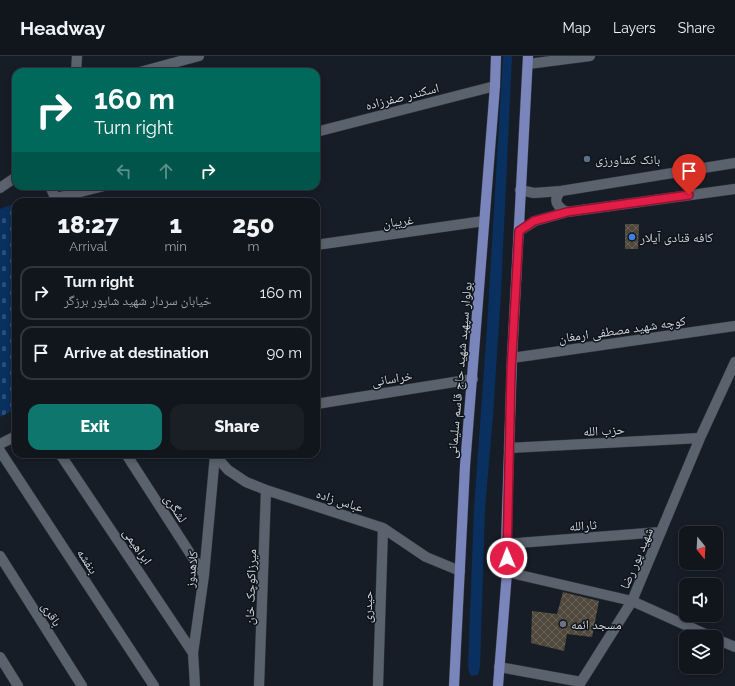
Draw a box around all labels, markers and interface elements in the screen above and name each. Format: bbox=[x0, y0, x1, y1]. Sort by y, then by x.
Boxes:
text: Headway bbox=[20, 17, 105, 39]
text: Map bbox=[563, 20, 591, 36]
text: Layers bbox=[613, 20, 656, 36]
text: Share bbox=[678, 20, 715, 36]
street label: اسکندر صفرزاده bbox=[364, 80, 441, 114]
text: 160 m bbox=[94, 83, 175, 116]
icon: right bbox=[28, 84, 80, 136]
text: Turn right bbox=[94, 117, 173, 138]
place label: بانک کشاورزی bbox=[595, 152, 660, 168]
marker: بانک کشاورزی bbox=[582, 154, 592, 164]
pin bbox=[672, 154, 706, 195]
icon: left bbox=[113, 160, 135, 182]
icon: ahead bbox=[155, 160, 177, 182]
icon: right bbox=[197, 160, 219, 182]
icon: arrive bbox=[678, 160, 700, 182]
text: 18:27 bbox=[58, 210, 119, 239]
text: 1 bbox=[169, 210, 182, 239]
text: 250 bbox=[232, 210, 274, 239]
street label: غریبان bbox=[382, 212, 415, 232]
place label: کافه قنادی آیلار bbox=[639, 230, 714, 246]
marker: کافه قنادی آیلار bbox=[627, 232, 637, 242]
text: Arrival bbox=[69, 239, 107, 254]
text: min bbox=[164, 239, 187, 254]
text: m bbox=[247, 239, 259, 254]
text: Turn right bbox=[64, 273, 134, 291]
street label: بولوار سپهبد شهید حاج قاسم سلیمانی bbox=[444, 281, 477, 459]
icon: right bbox=[30, 282, 52, 304]
text: 160 m bbox=[260, 284, 302, 302]
text: خیابان سردار شهید شاپور برزگر bbox=[64, 293, 212, 308]
street label: کوچه شهید مصطفی ارمغان bbox=[557, 313, 687, 347]
icon: arrive bbox=[30, 342, 52, 364]
text: Arrive at destination bbox=[64, 344, 209, 362]
text: 90 m bbox=[266, 344, 302, 362]
street label: خراسانی bbox=[371, 368, 414, 390]
button: Exit bbox=[28, 404, 162, 450]
button: Share bbox=[170, 404, 304, 450]
street label: حزب الله bbox=[583, 422, 625, 440]
street label: عباس زاده bbox=[314, 486, 366, 516]
street label: لشگری bbox=[160, 491, 190, 526]
street label: ثارالله bbox=[569, 517, 598, 535]
street label: ابراهیمی bbox=[119, 525, 155, 568]
street label: شهید پور رضا bbox=[617, 525, 657, 592]
north arrow bbox=[679, 526, 723, 570]
map controls bbox=[679, 526, 723, 674]
position arrow bbox=[486, 537, 528, 579]
street label: بنفشه bbox=[74, 546, 101, 577]
street label: کلاهدوز bbox=[182, 549, 202, 589]
street label: میرزاکوچک خان bbox=[242, 549, 260, 625]
button: sound bbox=[679, 578, 723, 622]
street label: حیدری bbox=[359, 591, 377, 623]
street label: باقری bbox=[38, 599, 65, 630]
place label: مسجد ائمه bbox=[571, 617, 622, 632]
marker: مسجد ائمه bbox=[558, 619, 568, 629]
button: layers bbox=[679, 630, 723, 674]

